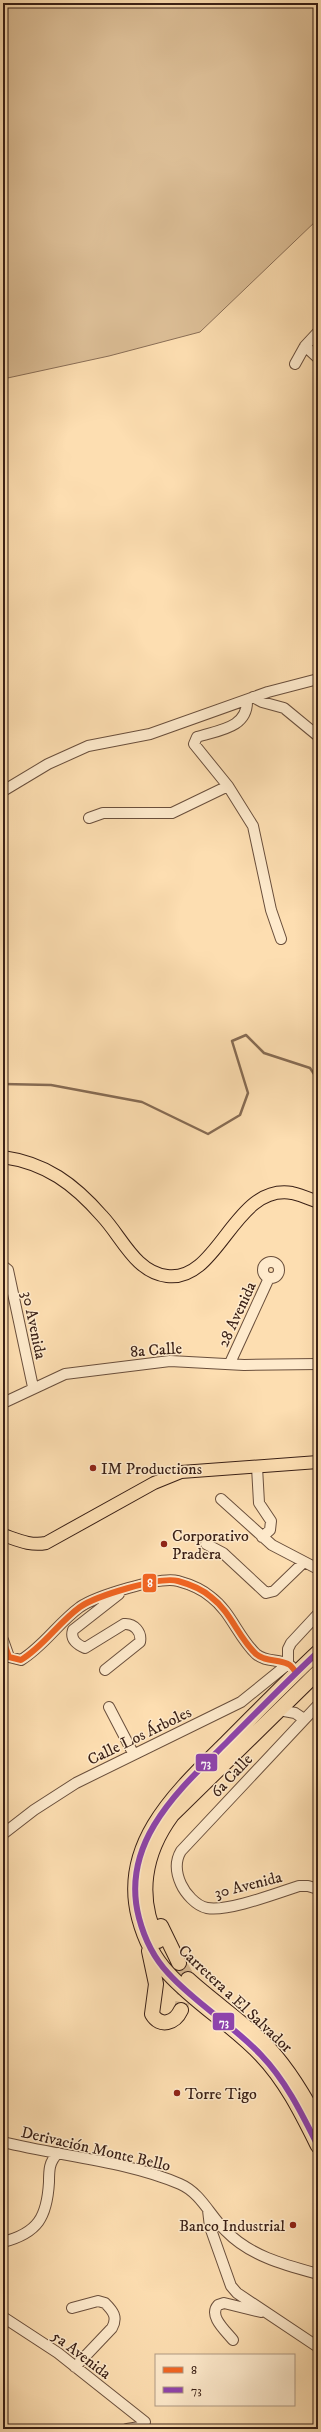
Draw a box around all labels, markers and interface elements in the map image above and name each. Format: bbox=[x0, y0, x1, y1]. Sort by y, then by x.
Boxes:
street label: 28 Avenida bbox=[213, 1278, 261, 1350]
street label: 30 Avenida bbox=[17, 1289, 51, 1361]
street label: 8a Calle bbox=[130, 1338, 183, 1362]
place label: IM Productions bbox=[101, 1459, 202, 1479]
marker: IM Productions bbox=[88, 1463, 98, 1473]
place label: Corporativo Pradera bbox=[172, 1526, 249, 1564]
marker: Corporativo Pradera bbox=[159, 1539, 169, 1549]
line badge: 8 bbox=[142, 1573, 157, 1593]
text: 8 bbox=[147, 1577, 153, 1591]
street label: Calle Los Árboles bbox=[84, 1702, 195, 1770]
street label: 6a Calle bbox=[207, 1750, 257, 1802]
line badge: 73 bbox=[195, 1753, 218, 1772]
text: 73 bbox=[201, 1757, 211, 1771]
street label: 30 Avenida bbox=[212, 1867, 284, 1903]
street label: Carretera a El Salvador bbox=[174, 1941, 297, 2057]
line badge: 73 bbox=[212, 2012, 235, 2031]
text: 73 bbox=[219, 2016, 229, 2030]
place label: Torre Tigo bbox=[185, 2084, 257, 2104]
marker: Torre Tigo bbox=[172, 2088, 182, 2098]
street label: Derivación Monte Bello bbox=[19, 2122, 173, 2176]
place label: Banco Industrial bbox=[179, 2216, 285, 2236]
marker: Banco Industrial bbox=[288, 2220, 298, 2230]
street label: 5a Avenida bbox=[48, 2326, 115, 2384]
legend bbox=[155, 2354, 295, 2406]
text: 8 bbox=[191, 2363, 197, 2378]
text: 73 bbox=[191, 2383, 202, 2398]

